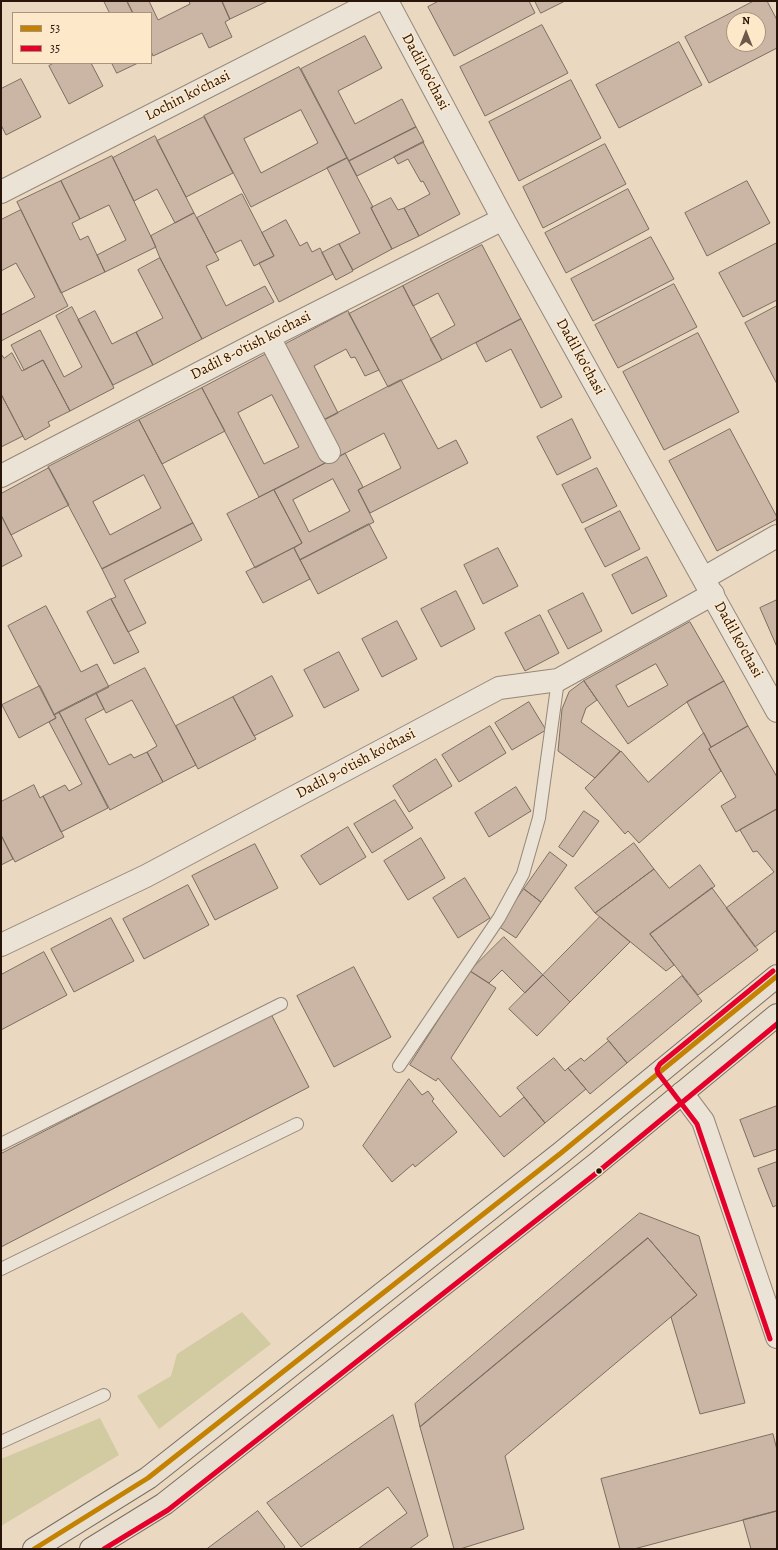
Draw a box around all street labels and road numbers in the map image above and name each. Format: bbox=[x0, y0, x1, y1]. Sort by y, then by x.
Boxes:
street label: Dadil ko'chasi bbox=[397, 30, 453, 114]
street label: Lochin ko'chasi bbox=[143, 67, 233, 125]
street label: Dadil 8-o'tish ko'chasi bbox=[188, 308, 314, 384]
street label: Dadil ko'chasi bbox=[552, 316, 608, 398]
street label: Dadil ko'chasi bbox=[710, 599, 766, 681]
street label: Dadil 9-o'tish ko'chasi bbox=[293, 725, 419, 803]

